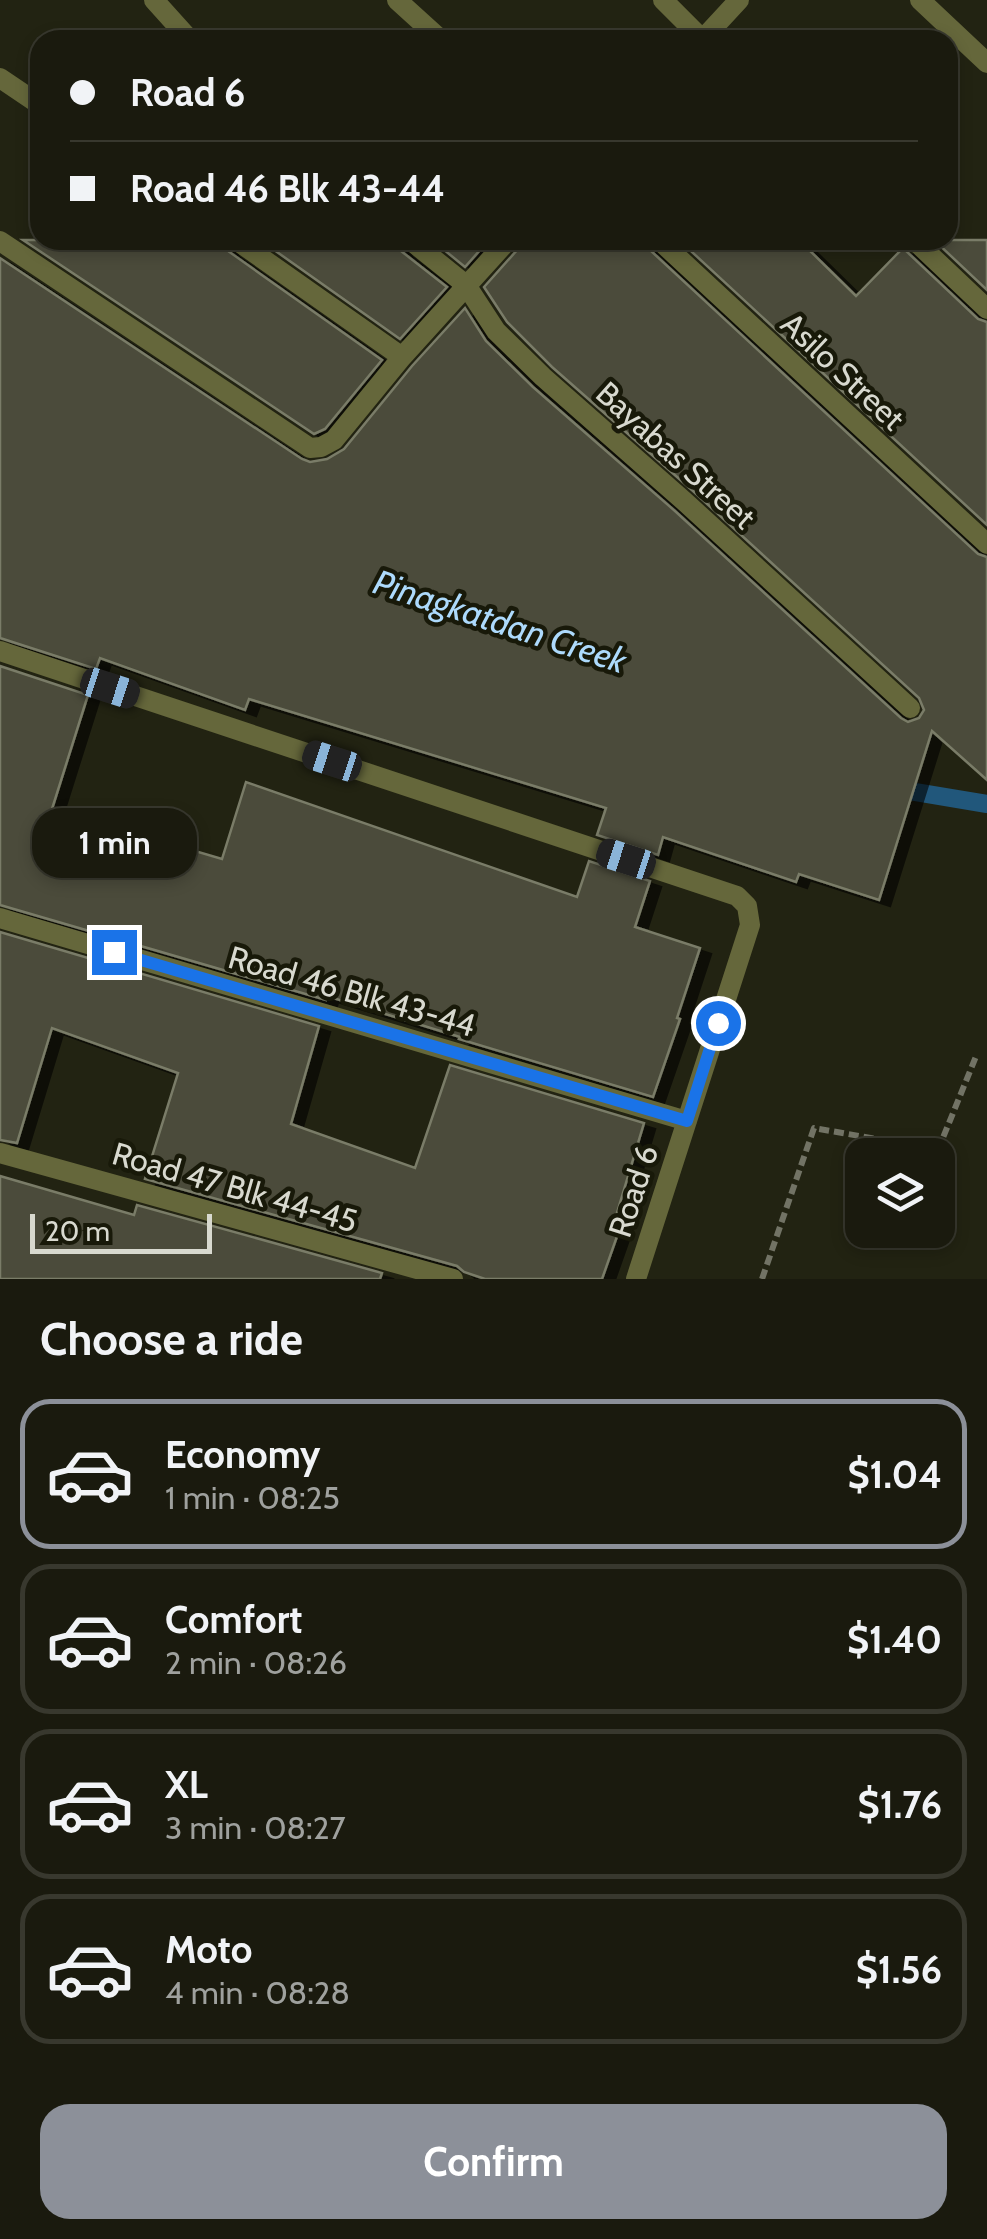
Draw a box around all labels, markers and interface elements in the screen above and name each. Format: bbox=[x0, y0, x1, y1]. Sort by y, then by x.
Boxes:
text: Road 6 bbox=[130, 69, 245, 116]
text: Road 46 Blk 43-44 bbox=[130, 165, 445, 212]
street label: Asilo Street bbox=[773, 304, 913, 438]
street label: Bayabas Street bbox=[588, 373, 764, 537]
water label: Pinagkatdan Creek bbox=[368, 560, 633, 682]
car bbox=[77, 664, 143, 712]
car bbox=[299, 737, 365, 785]
callout: 1 min bbox=[32, 807, 196, 877]
text: 1 min bbox=[78, 823, 151, 862]
car bbox=[593, 835, 659, 883]
route end bbox=[92, 930, 137, 975]
street label: Road 46 Blk 43-44 bbox=[224, 937, 480, 1045]
route start bbox=[696, 1001, 741, 1046]
street label: Road 47 Blk 44-45 bbox=[108, 1133, 362, 1241]
map controls bbox=[845, 1138, 955, 1248]
button: layers bbox=[845, 1138, 955, 1248]
street label: Road 6 bbox=[600, 1140, 666, 1242]
scale bar bbox=[30, 1209, 212, 1254]
text: 20 m bbox=[45, 1214, 110, 1248]
text: Choose a ride bbox=[40, 1312, 303, 1366]
icon: car bbox=[45, 1429, 135, 1519]
text: Economy bbox=[165, 1431, 320, 1478]
text: $1.04 bbox=[847, 1451, 942, 1498]
text: 1 min · 08:25 bbox=[165, 1478, 340, 1517]
icon: car bbox=[45, 1594, 135, 1684]
text: Comfort bbox=[165, 1596, 302, 1643]
text: $1.40 bbox=[847, 1616, 942, 1663]
text: 2 min · 08:26 bbox=[165, 1643, 347, 1682]
icon: car bbox=[45, 1759, 135, 1849]
text: XL bbox=[165, 1761, 208, 1808]
text: $1.76 bbox=[858, 1781, 942, 1828]
text: 3 min · 08:27 bbox=[165, 1808, 346, 1847]
icon: car bbox=[45, 1924, 135, 2014]
text: Moto bbox=[165, 1926, 252, 1973]
text: $1.56 bbox=[856, 1946, 942, 1993]
text: 4 min · 08:28 bbox=[165, 1973, 350, 2012]
button: Confirm bbox=[40, 2104, 947, 2219]

